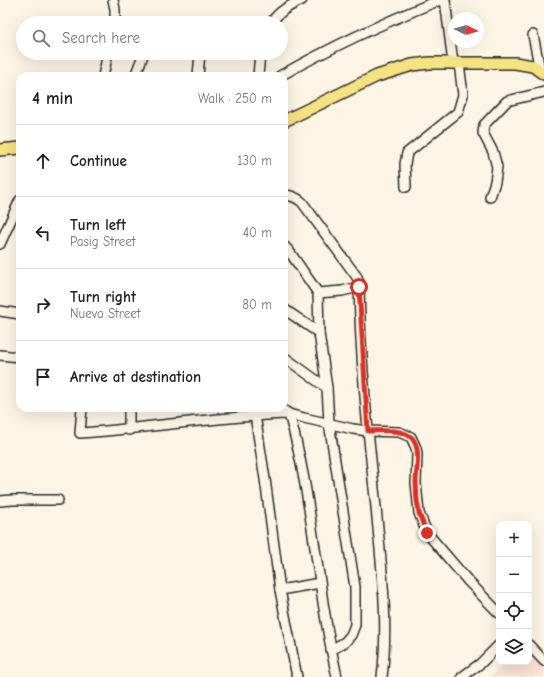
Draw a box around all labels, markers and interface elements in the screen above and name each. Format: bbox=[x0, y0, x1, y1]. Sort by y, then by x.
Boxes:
north arrow bbox=[448, 12, 484, 48]
search box bbox=[16, 16, 288, 60]
icon: search bbox=[30, 27, 52, 49]
text: Search here bbox=[62, 29, 140, 47]
text: 4 min bbox=[32, 89, 73, 108]
text: Walk · 250 m bbox=[198, 91, 272, 106]
icon: ahead bbox=[32, 150, 54, 172]
text: Continue bbox=[70, 152, 127, 170]
text: 130 m bbox=[237, 153, 272, 168]
text: Turn left bbox=[70, 216, 126, 234]
icon: left bbox=[32, 222, 54, 244]
text: 40 m bbox=[243, 225, 272, 240]
text: Pasig Street bbox=[70, 234, 136, 249]
route start bbox=[350, 278, 368, 296]
text: Turn right bbox=[70, 288, 136, 306]
icon: right bbox=[32, 294, 54, 316]
text: 80 m bbox=[242, 297, 272, 312]
text: Nueva Street bbox=[70, 306, 141, 321]
icon: arrive bbox=[32, 366, 54, 388]
text: Arrive at destination bbox=[70, 368, 201, 386]
map controls bbox=[496, 521, 532, 665]
button: + bbox=[496, 521, 532, 557]
route end bbox=[418, 524, 436, 542]
button: − bbox=[496, 557, 532, 593]
button: locate bbox=[496, 593, 532, 629]
button: layers bbox=[496, 629, 532, 665]

